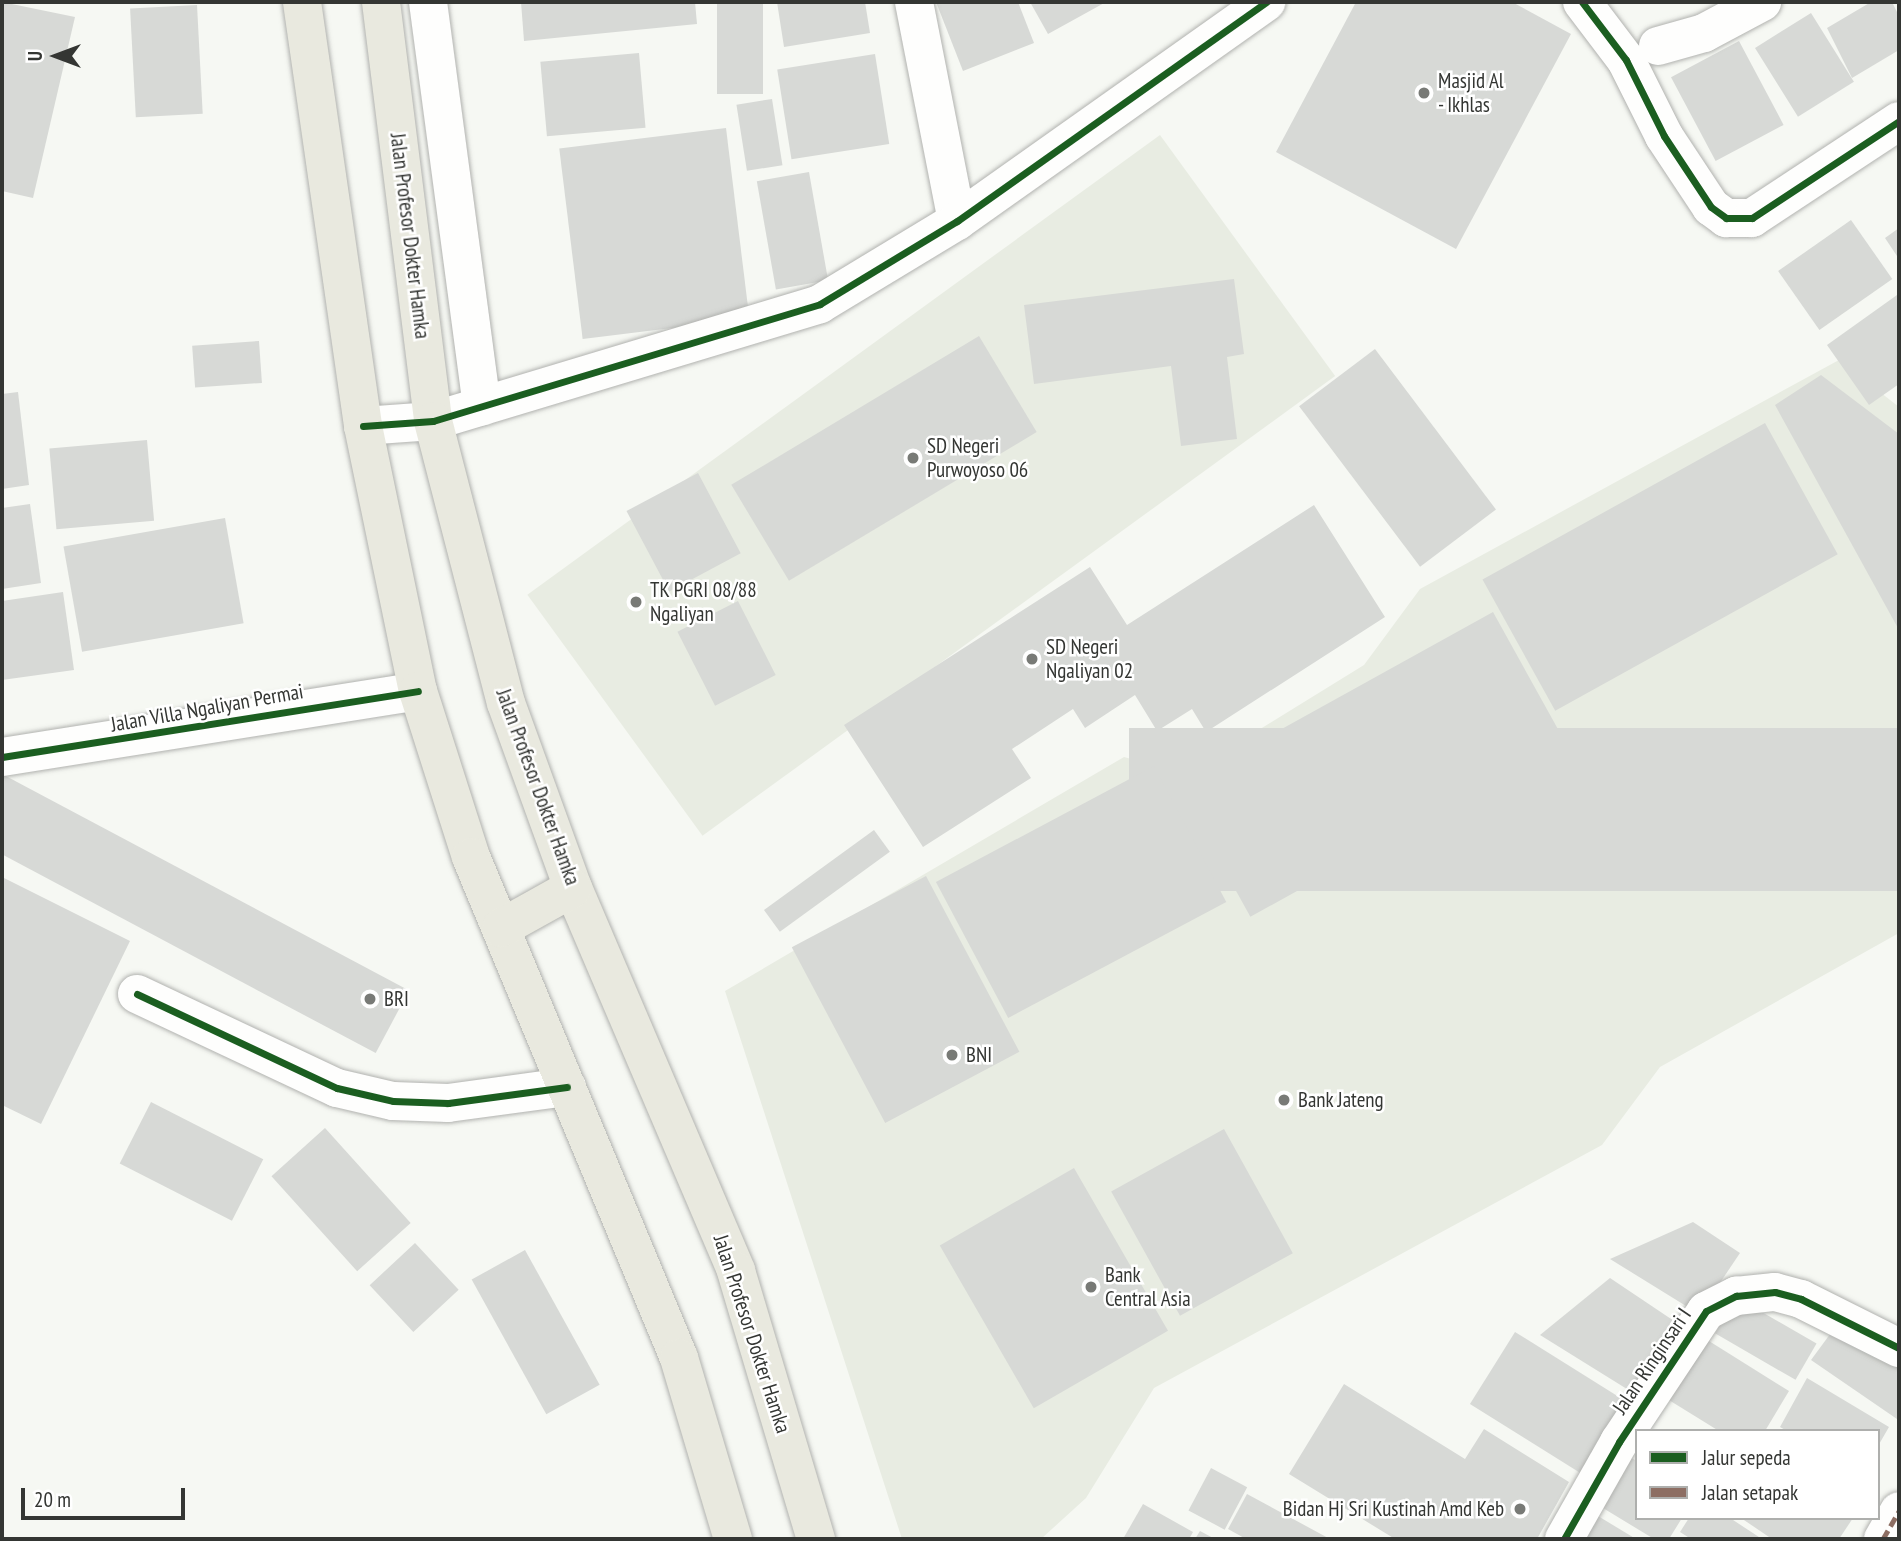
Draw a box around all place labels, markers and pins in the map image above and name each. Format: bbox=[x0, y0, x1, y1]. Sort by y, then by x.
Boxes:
place label: Masjid Al - Ikhlas bbox=[1438, 68, 1504, 118]
marker: Masjid Al - Ikhlas bbox=[1416, 85, 1432, 101]
place label: SD Negeri Purwoyoso 06 bbox=[927, 433, 1028, 483]
marker: SD Negeri Purwoyoso 06 bbox=[905, 450, 921, 466]
place label: TK PGRI 08/88 Ngaliyan bbox=[650, 577, 757, 627]
marker: TK PGRI 08/88 Ngaliyan bbox=[628, 594, 644, 610]
place label: SD Negeri Ngaliyan 02 bbox=[1046, 634, 1133, 684]
marker: SD Negeri Ngaliyan 02 bbox=[1024, 651, 1040, 667]
place label: BRI bbox=[384, 986, 409, 1012]
marker: BRI bbox=[362, 991, 378, 1007]
place label: BNI bbox=[966, 1042, 992, 1068]
marker: BNI bbox=[944, 1047, 960, 1063]
place label: Bank Jateng bbox=[1298, 1087, 1384, 1113]
marker: Bank Jateng bbox=[1276, 1092, 1292, 1108]
place label: Bank Central Asia bbox=[1105, 1262, 1191, 1312]
marker: Bank Central Asia bbox=[1083, 1279, 1099, 1295]
place label: Bidan Hj Sri Kustinah Amd Keb bbox=[1282, 1496, 1504, 1522]
marker: Bidan Hj Sri Kustinah Amd Keb bbox=[1510, 1499, 1530, 1519]

